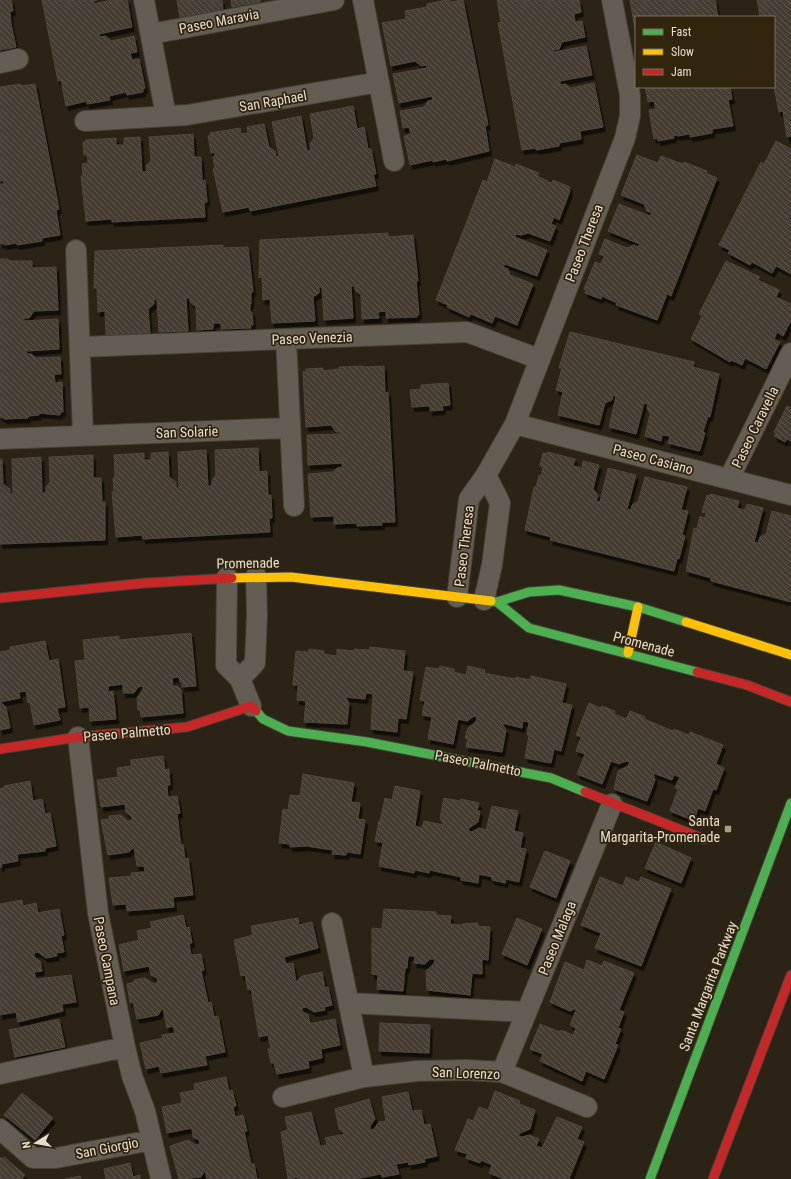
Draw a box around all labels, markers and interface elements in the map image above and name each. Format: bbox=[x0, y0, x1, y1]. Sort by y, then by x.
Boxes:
street label: Paseo Maravia bbox=[178, 5, 260, 37]
legend bbox=[635, 16, 775, 88]
text: Fast bbox=[671, 25, 692, 39]
text: Slow bbox=[671, 45, 694, 59]
text: Jam bbox=[671, 65, 692, 79]
street label: San Raphael bbox=[238, 87, 308, 115]
street label: Paseo Theresa bbox=[562, 202, 606, 284]
street label: Paseo Venezia bbox=[271, 329, 353, 347]
street label: Paseo Caravella bbox=[728, 384, 782, 470]
street label: San Solarie bbox=[156, 423, 219, 441]
street label: Paseo Casiano bbox=[611, 441, 695, 477]
street label: Paseo Theresa bbox=[451, 504, 477, 588]
street label: Promenade bbox=[216, 554, 280, 572]
street label: Promenade bbox=[611, 628, 677, 660]
street label: Paseo Palmetto bbox=[83, 721, 171, 745]
street label: Paseo Palmetto bbox=[434, 747, 522, 779]
place label: Santa Margarita-Promenade bbox=[600, 813, 720, 845]
marker: Santa Margarita-Promenade bbox=[723, 824, 733, 834]
street label: Paseo Malaga bbox=[535, 899, 579, 977]
street label: Paseo Campana bbox=[91, 915, 123, 1007]
street label: Santa Margarita Parkway bbox=[676, 919, 740, 1053]
street label: San Lorenzo bbox=[432, 1064, 500, 1082]
north arrow bbox=[16, 1123, 56, 1163]
street label: San Giorgio bbox=[74, 1134, 140, 1162]
text: N bbox=[20, 1140, 34, 1149]

